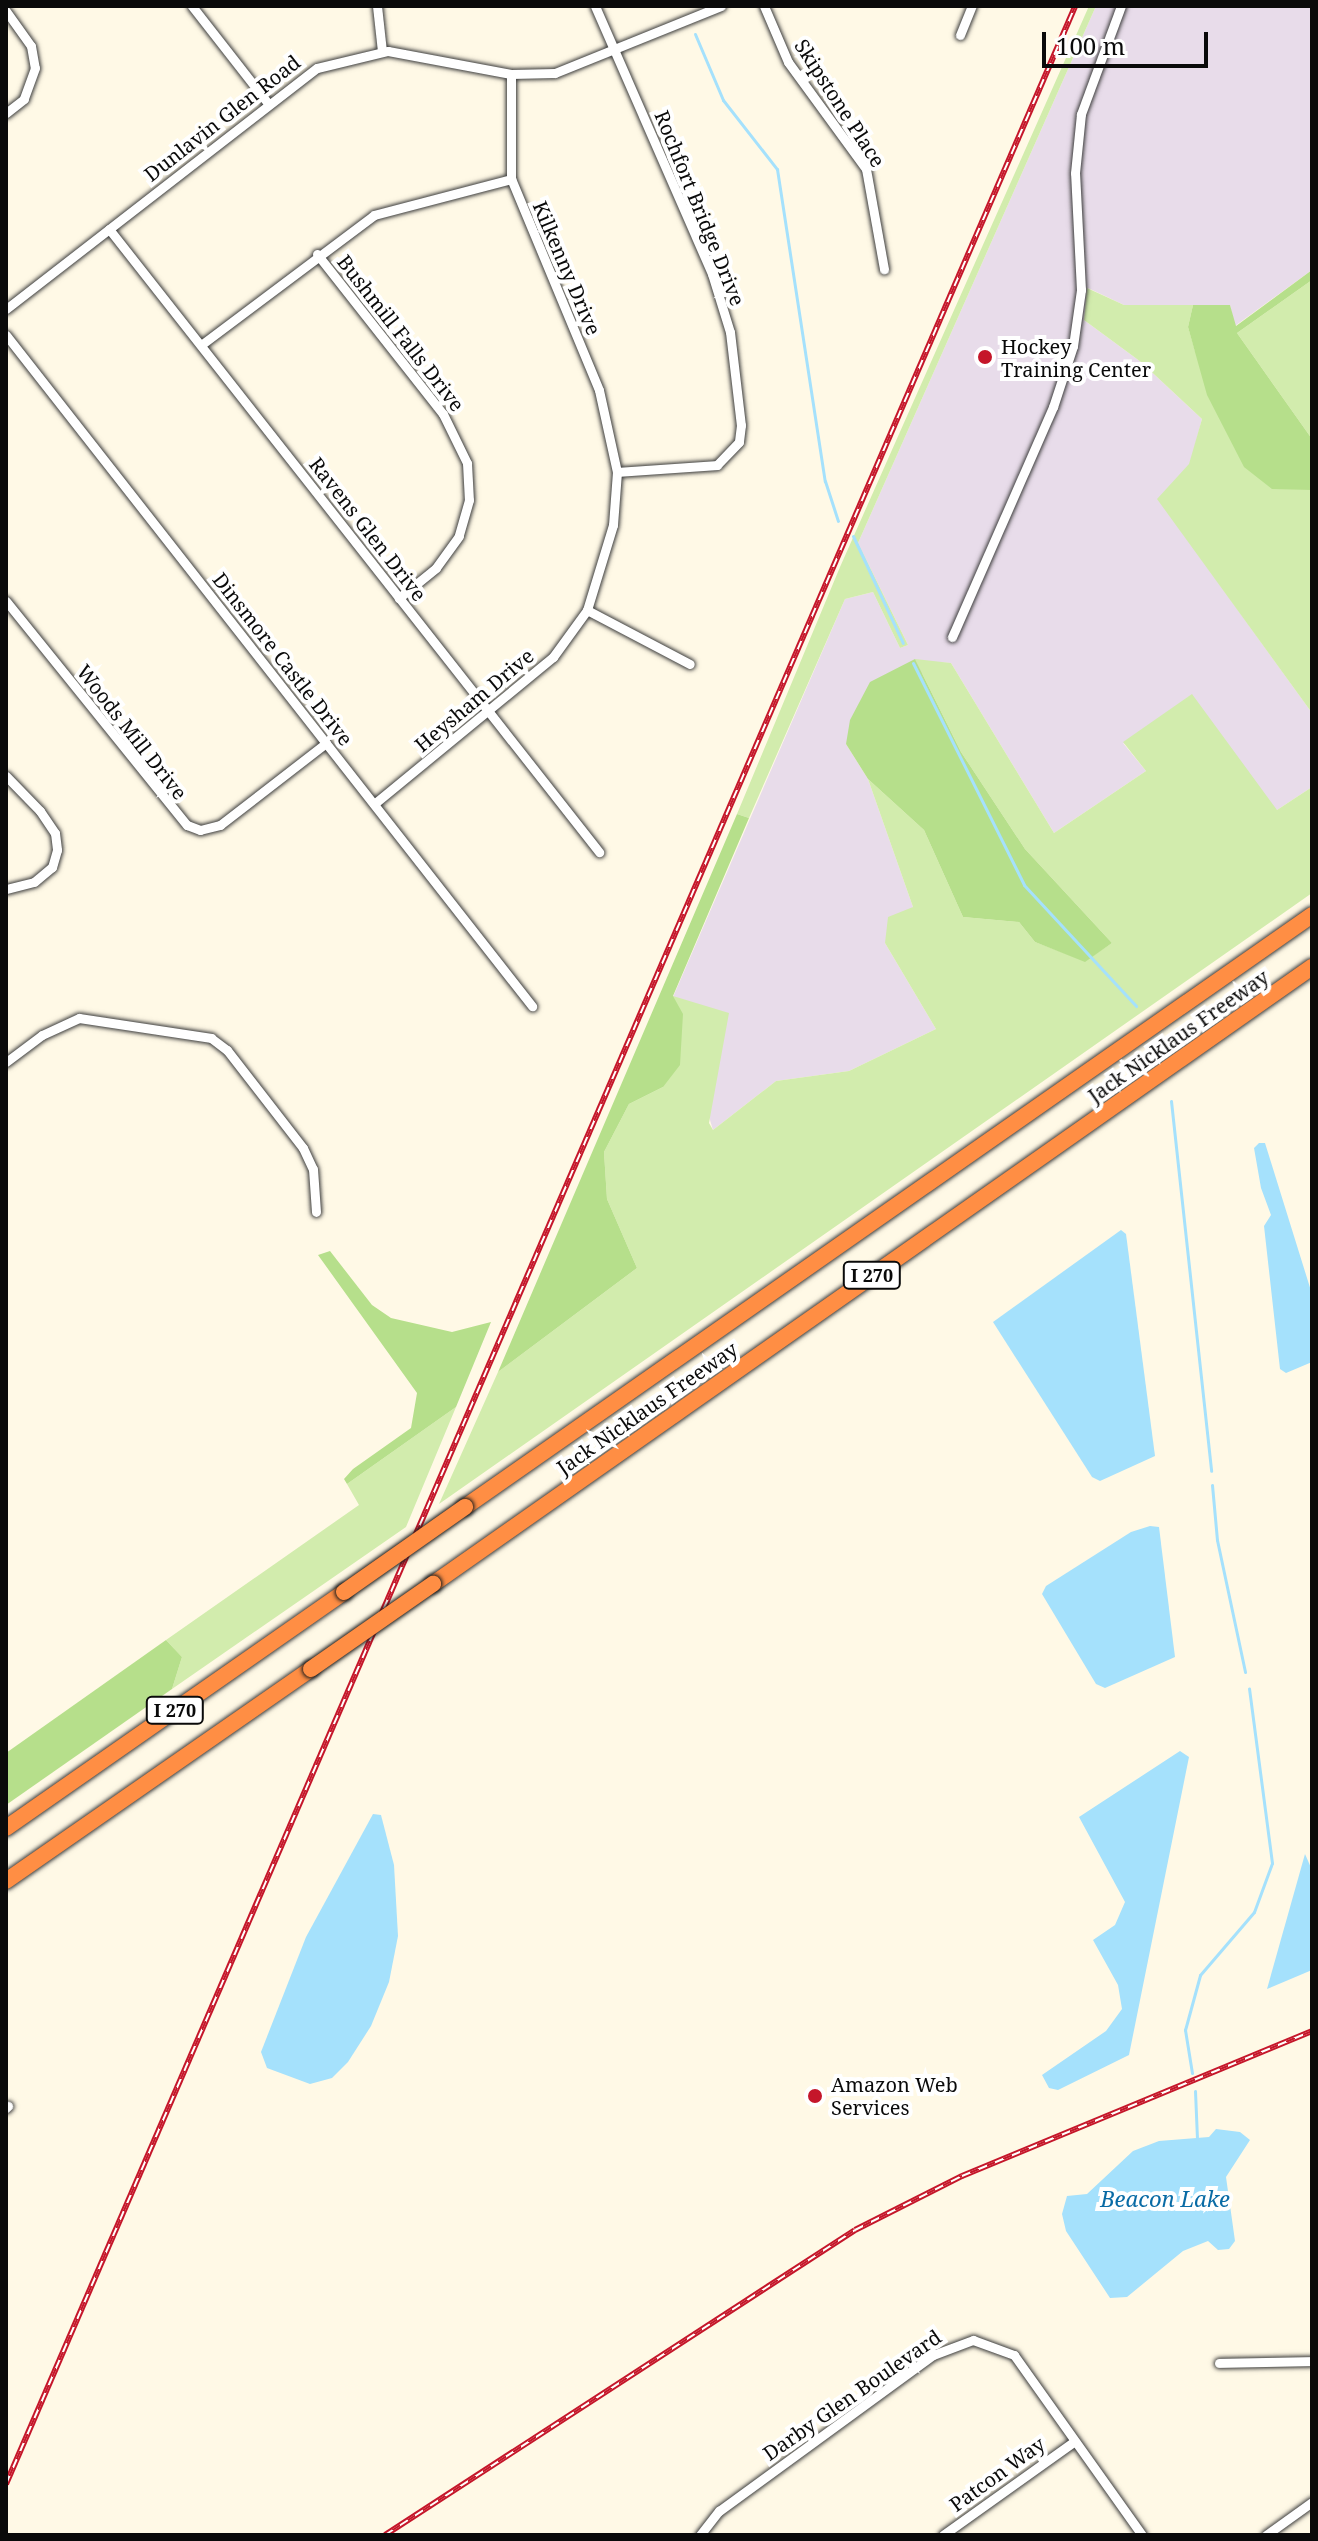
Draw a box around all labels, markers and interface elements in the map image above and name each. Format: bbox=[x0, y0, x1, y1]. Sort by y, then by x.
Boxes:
scale bar bbox=[1046, 16, 1212, 66]
text: 100 m bbox=[1056, 29, 1125, 62]
street label: Skipstone Place bbox=[790, 35, 890, 171]
street label: Dunlavin Glen Road bbox=[139, 50, 305, 186]
street label: Rochfort Bridge Drive bbox=[650, 107, 750, 309]
street label: Kilkenny Drive bbox=[528, 197, 606, 339]
street label: Bushmill Falls Drive bbox=[332, 250, 470, 416]
place label: Hockey Training Center bbox=[1001, 334, 1151, 381]
marker: Hockey Training Center bbox=[976, 348, 994, 366]
street label: Ravens Glen Drive bbox=[304, 452, 432, 606]
street label: Dinsmore Castle Drive bbox=[208, 568, 358, 750]
street label: Heysham Drive bbox=[410, 643, 538, 757]
street label: Woods Mill Drive bbox=[72, 660, 192, 804]
street label: Jack Nicklaus Freeway bbox=[1083, 965, 1273, 1107]
road number: I 270 bbox=[842, 1261, 902, 1289]
street label: Jack Nicklaus Freeway bbox=[552, 1337, 742, 1479]
road number: I 270 bbox=[145, 1696, 205, 1724]
place label: Amazon Web Services bbox=[831, 2072, 958, 2119]
marker: Amazon Web Services bbox=[806, 2087, 824, 2105]
water label: Beacon Lake bbox=[1100, 2186, 1230, 2212]
street label: Darby Glen Boulevard bbox=[758, 2324, 946, 2466]
street label: Patcon Way bbox=[945, 2432, 1049, 2516]

